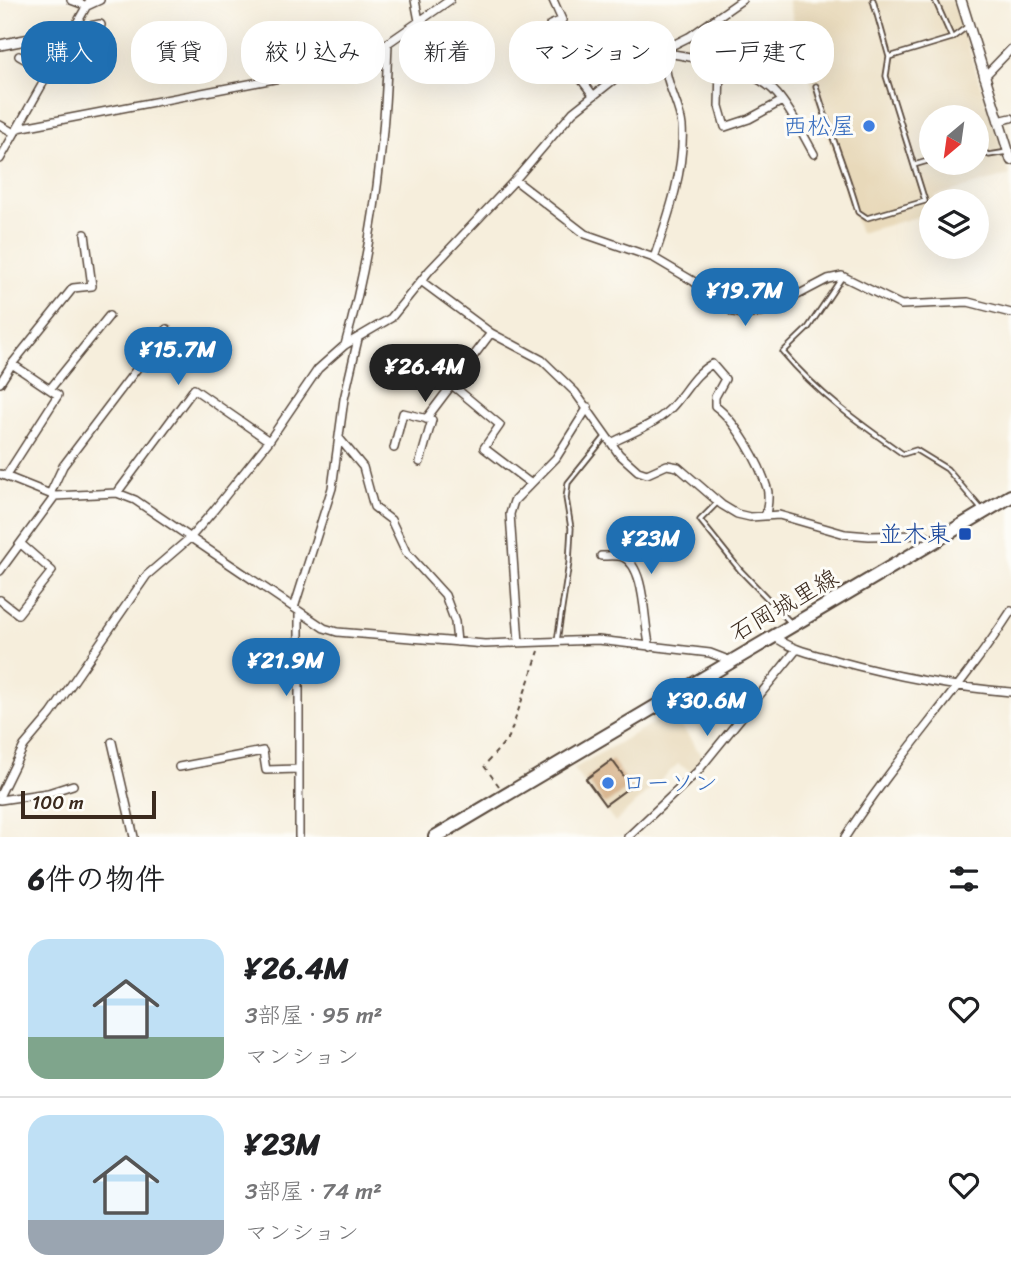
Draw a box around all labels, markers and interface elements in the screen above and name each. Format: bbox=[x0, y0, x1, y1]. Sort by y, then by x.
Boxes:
chip: 購入 bbox=[21, 21, 117, 84]
chip: 賃貸 bbox=[131, 21, 227, 84]
chip: 絞り込み bbox=[241, 21, 385, 84]
chip: 新着 bbox=[399, 21, 495, 84]
chip: マンション bbox=[509, 21, 676, 84]
chip: 一戸建て bbox=[690, 21, 834, 84]
place label: 西松屋 bbox=[783, 105, 855, 147]
north arrow bbox=[919, 105, 989, 175]
map controls bbox=[919, 105, 989, 259]
marker: 西松屋 bbox=[861, 118, 877, 134]
button: layers bbox=[919, 189, 989, 259]
pin: ¥19.7M bbox=[688, 268, 802, 328]
text: ¥19.7M bbox=[707, 270, 783, 311]
pin: ¥15.7M bbox=[121, 328, 235, 387]
text: ¥15.7M bbox=[140, 329, 216, 370]
pin: ¥26.4M bbox=[368, 344, 482, 404]
text: ¥26.4M bbox=[385, 346, 465, 387]
place label: 並木東 bbox=[879, 513, 951, 555]
pin: ¥23M bbox=[610, 516, 692, 576]
text: ¥23M bbox=[622, 518, 680, 559]
marker: 並木東 bbox=[957, 526, 973, 542]
street label: 石岡城里線 bbox=[722, 557, 846, 653]
pin: ¥21.9M bbox=[229, 638, 343, 698]
text: ¥21.9M bbox=[248, 640, 324, 681]
pin: ¥30.6M bbox=[650, 678, 764, 738]
text: ¥30.6M bbox=[668, 680, 746, 721]
place label: ローソン bbox=[622, 762, 718, 804]
marker: ローソン bbox=[600, 775, 616, 791]
text: 100 m bbox=[32, 786, 84, 819]
scale bar bbox=[21, 788, 156, 820]
text: 6件の物件 bbox=[28, 852, 165, 906]
icon: filters bbox=[945, 860, 983, 898]
text: ¥26.4M bbox=[245, 941, 348, 995]
icon: home bbox=[84, 967, 168, 1051]
icon: heart bbox=[945, 990, 983, 1028]
text: 3部屋 · 95 m² bbox=[245, 995, 383, 1036]
text: マンション bbox=[245, 1036, 359, 1077]
text: ¥23M bbox=[245, 1117, 320, 1171]
icon: home bbox=[84, 1143, 168, 1227]
icon: heart bbox=[945, 1166, 983, 1204]
text: 3部屋 · 74 m² bbox=[245, 1171, 382, 1212]
text: マンション bbox=[245, 1212, 359, 1253]

